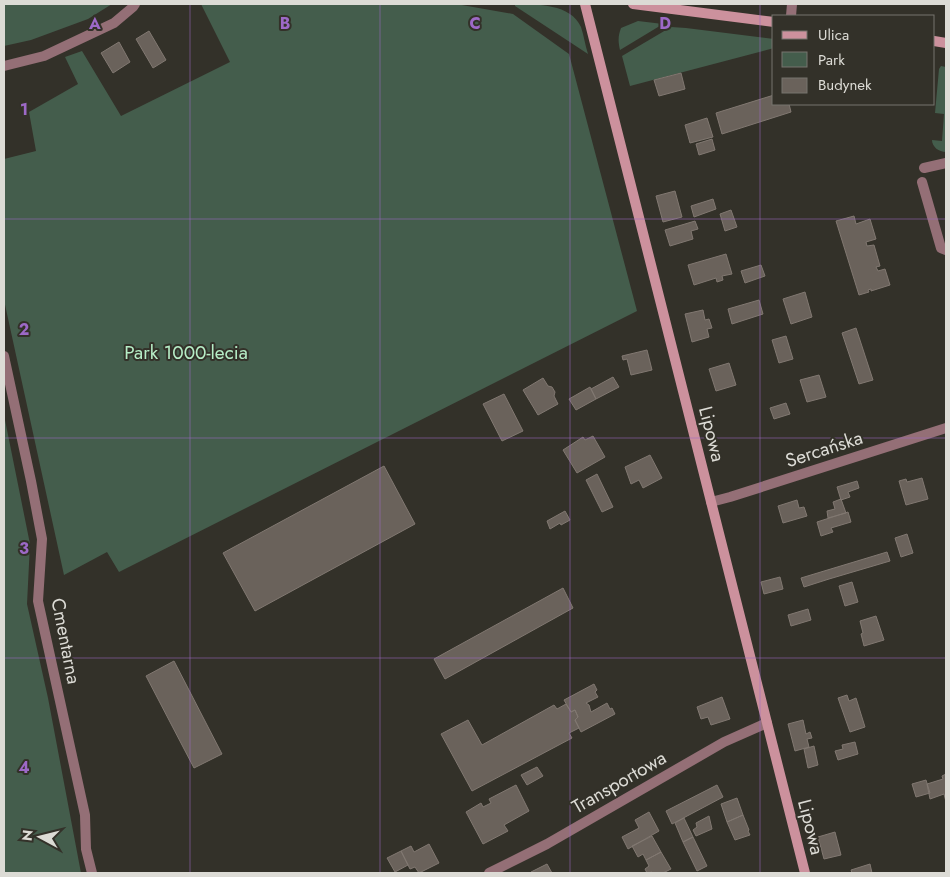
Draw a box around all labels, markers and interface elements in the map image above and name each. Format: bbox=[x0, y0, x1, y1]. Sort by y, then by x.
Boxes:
text: A bbox=[88, 12, 101, 35]
text: B bbox=[280, 12, 290, 35]
text: C bbox=[469, 12, 481, 35]
text: D bbox=[659, 12, 671, 35]
legend bbox=[772, 15, 935, 105]
text: Ulica bbox=[818, 24, 849, 46]
text: Park bbox=[818, 49, 845, 71]
text: Budynek bbox=[818, 74, 872, 96]
text: 1 bbox=[20, 98, 28, 121]
text: 2 bbox=[19, 318, 29, 341]
park label: Park 1000-lecia bbox=[124, 339, 248, 366]
street label: Lipowa bbox=[692, 403, 732, 465]
street label: Sercańska bbox=[782, 424, 866, 474]
text: 3 bbox=[19, 537, 29, 560]
street label: Cmentarna bbox=[44, 596, 88, 686]
street label: Transportowa bbox=[567, 744, 671, 820]
text: 4 bbox=[18, 756, 30, 779]
street label: Lipowa bbox=[791, 796, 831, 858]
north arrow bbox=[15, 812, 65, 862]
text: N bbox=[16, 829, 38, 842]

